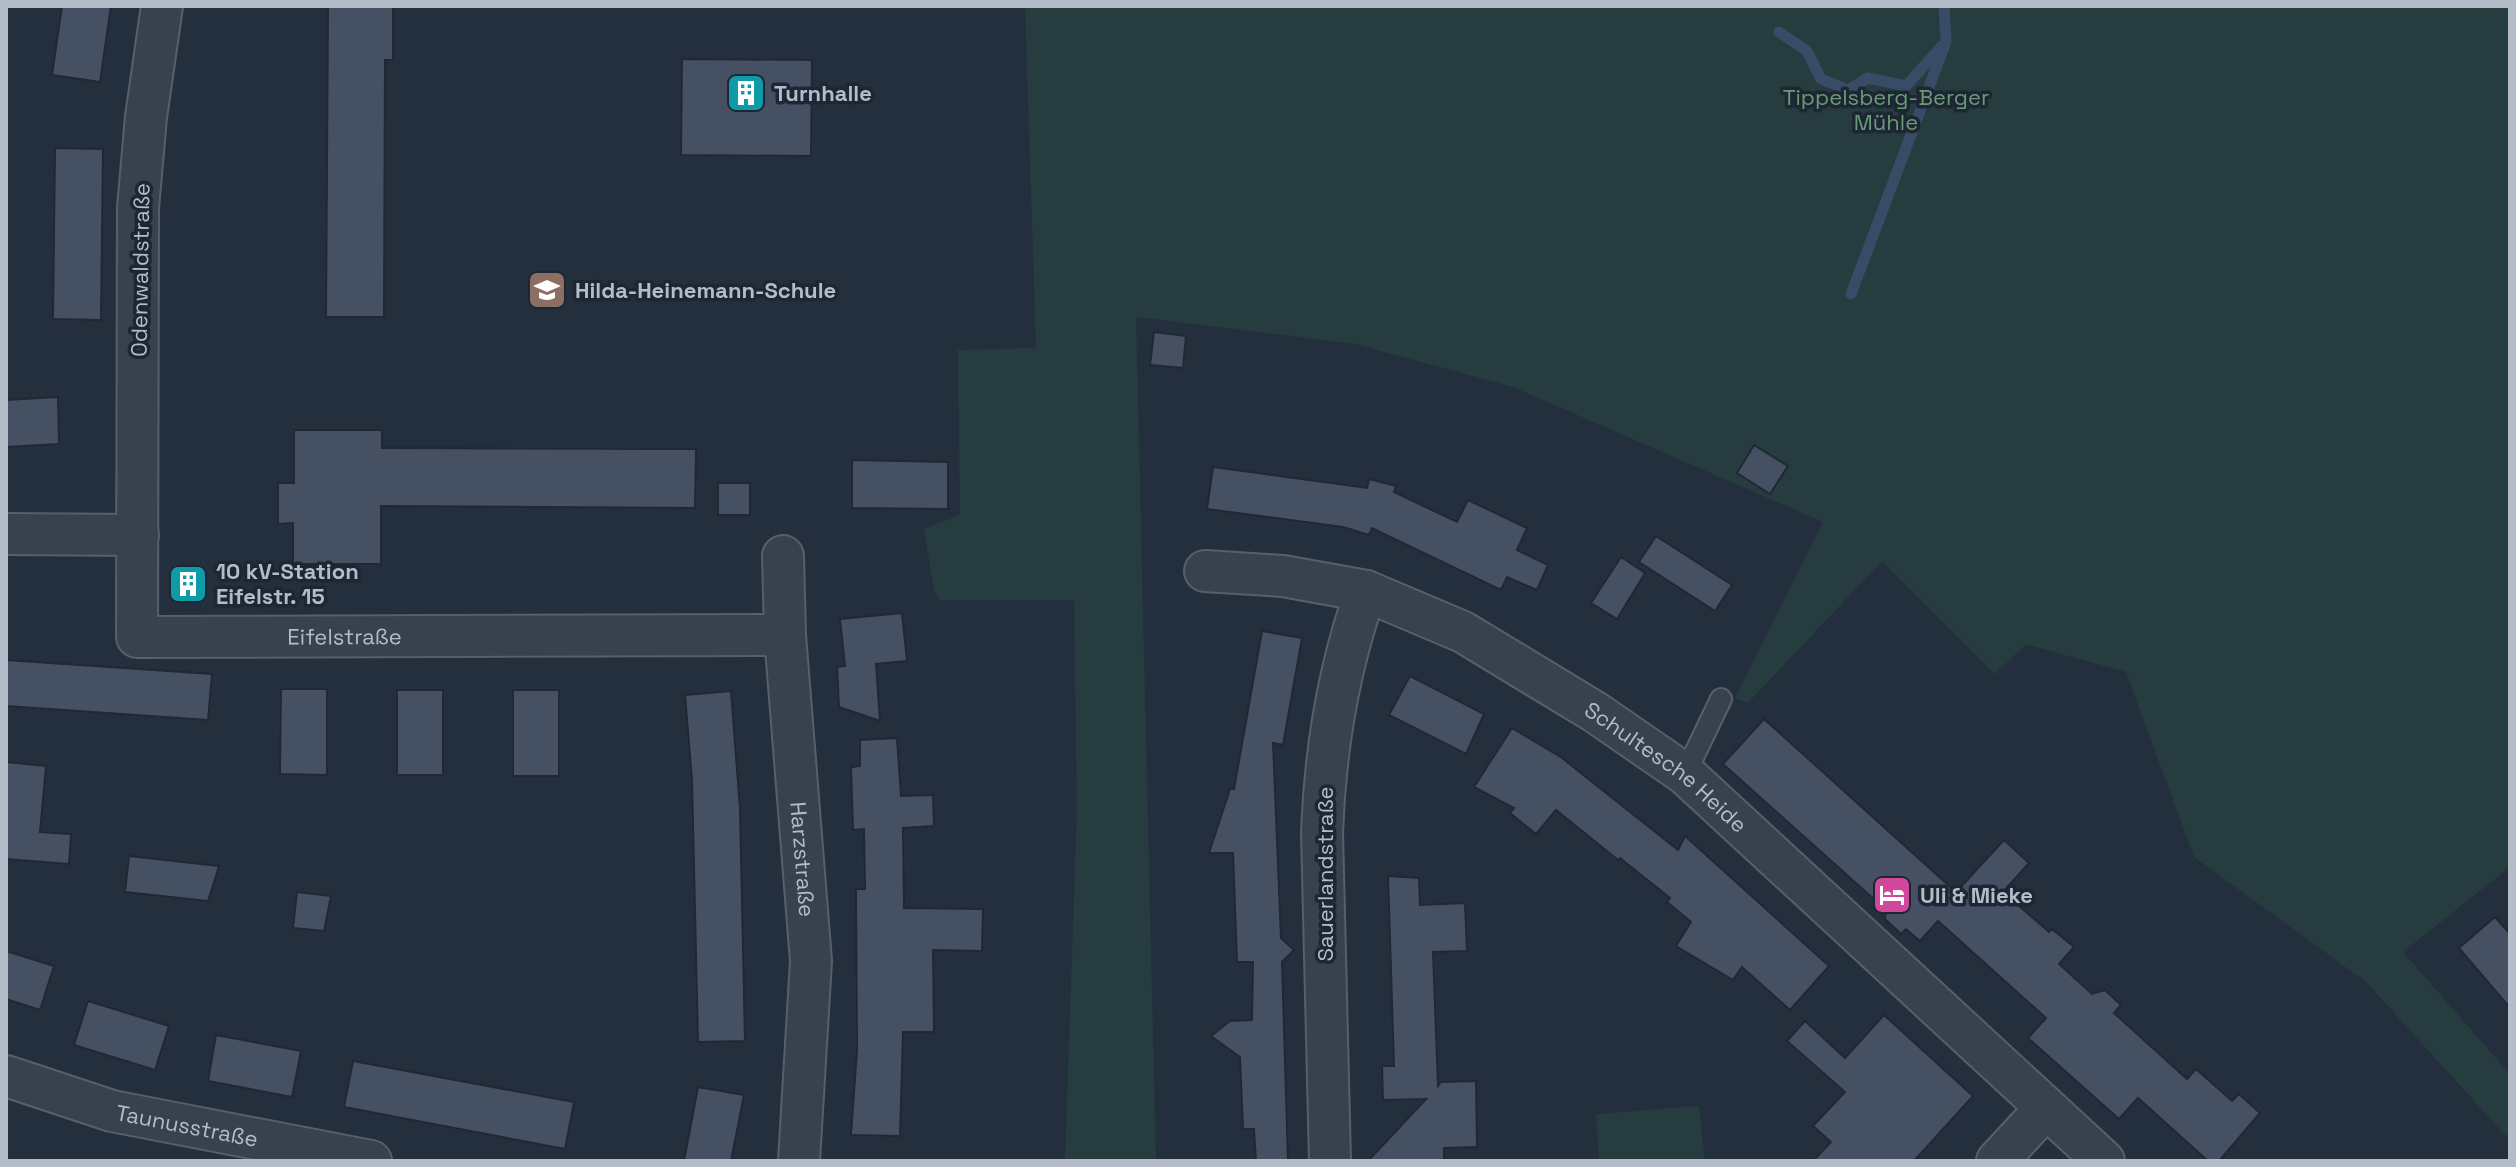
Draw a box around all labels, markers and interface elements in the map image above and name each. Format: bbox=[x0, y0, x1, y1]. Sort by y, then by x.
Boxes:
building icon: Turnhalle bbox=[725, 72, 767, 114]
place label: Turnhalle bbox=[774, 79, 872, 107]
park label: Tippelsberg-Berger Mühle bbox=[1783, 83, 1989, 136]
street label: Odenwaldstraße bbox=[124, 183, 156, 357]
school or university icon: Hilda-Heinemann-Schule bbox=[526, 269, 568, 311]
place label: Hilda-Heinemann-Schule bbox=[575, 276, 836, 304]
place label: 10 kV-Station Eifelstr. 15 bbox=[216, 557, 359, 610]
building icon: 10 kV-Station Eifelstr. 15 bbox=[167, 563, 209, 605]
street label: Eifelstraße bbox=[287, 622, 402, 651]
street label: Schultesche Heide bbox=[1580, 695, 1753, 838]
street label: Sauerlandstraße bbox=[1311, 786, 1339, 962]
street label: Harzstraße bbox=[784, 800, 821, 918]
hotel icon: Uli & Mieke bbox=[1871, 874, 1913, 916]
place label: Uli & Mieke bbox=[1920, 881, 2033, 909]
street label: Taunusstraße bbox=[114, 1098, 260, 1153]

